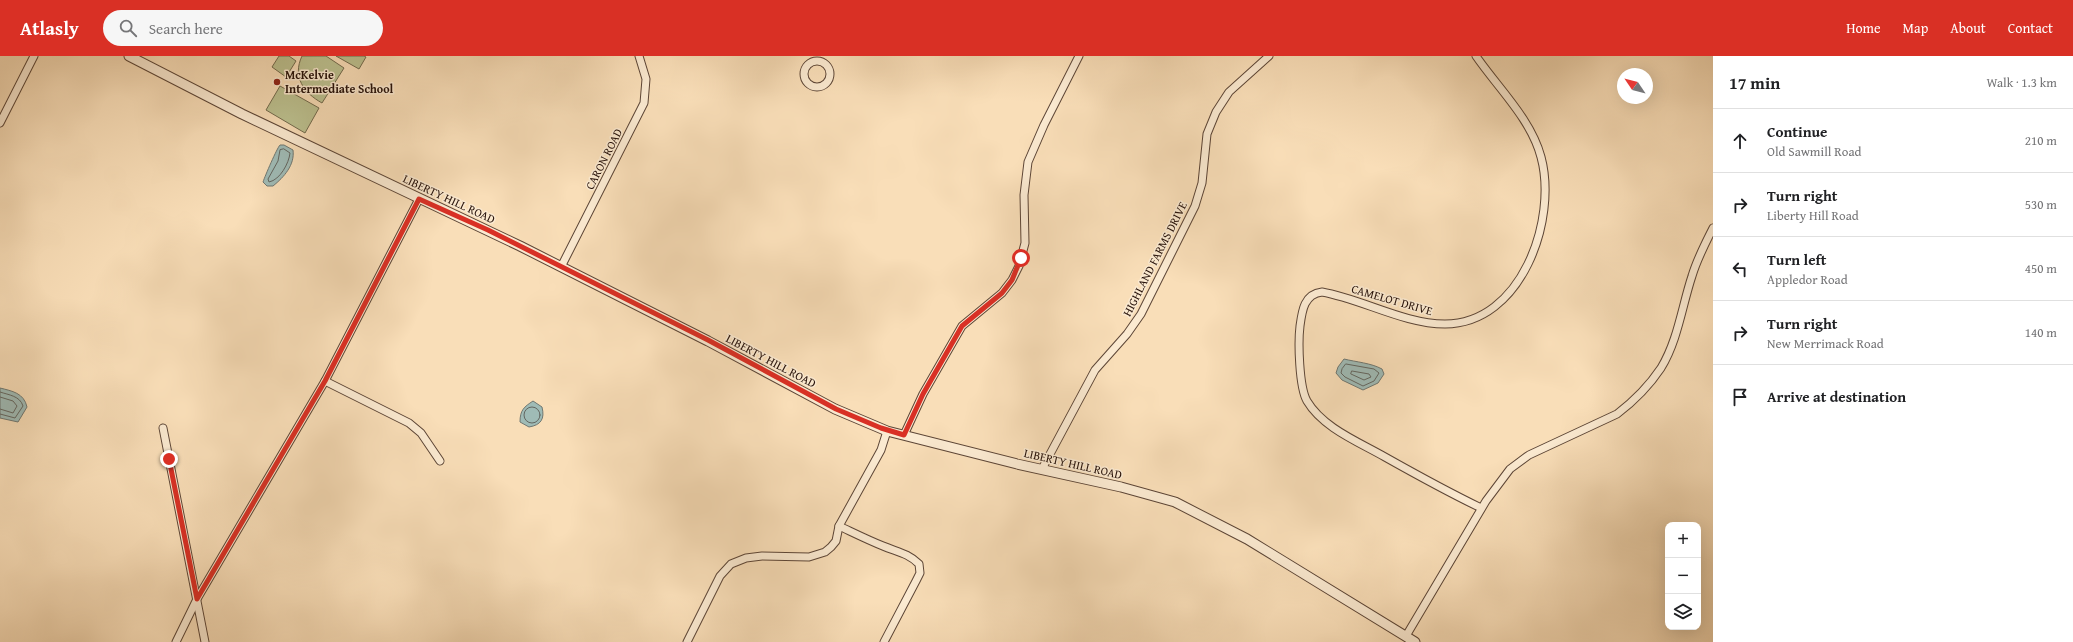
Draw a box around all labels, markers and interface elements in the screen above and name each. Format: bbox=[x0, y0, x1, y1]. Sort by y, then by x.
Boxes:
search box bbox=[103, 10, 383, 46]
text: Atlasly bbox=[20, 14, 79, 42]
icon: search bbox=[117, 17, 139, 39]
text: Search here bbox=[149, 18, 223, 39]
text: Home bbox=[1846, 18, 1881, 38]
text: Map bbox=[1903, 18, 1928, 38]
text: About bbox=[1950, 18, 1986, 38]
text: Contact bbox=[2008, 18, 2053, 38]
place label: McKelvie Intermediate School bbox=[285, 66, 394, 97]
north arrow bbox=[1617, 68, 1653, 104]
text: 17 min bbox=[1729, 70, 1780, 95]
text: Walk · 1.3 km bbox=[1986, 73, 2057, 92]
marker: McKelvie Intermediate School bbox=[272, 77, 282, 87]
text: Continue bbox=[1767, 121, 1828, 142]
street label: CARON ROAD bbox=[581, 125, 626, 192]
icon: ahead bbox=[1729, 130, 1751, 152]
text: 210 m bbox=[2025, 131, 2057, 150]
text: Old Sawmill Road bbox=[1767, 142, 1862, 161]
street label: LIBERTY HILL ROAD bbox=[400, 170, 498, 227]
text: Turn right bbox=[1767, 185, 1838, 206]
icon: right bbox=[1729, 194, 1751, 216]
text: 530 m bbox=[2025, 195, 2057, 214]
street label: HIGHLAND FARMS DRIVE bbox=[1118, 198, 1191, 319]
text: Liberty Hill Road bbox=[1767, 206, 1859, 225]
route start bbox=[1012, 249, 1030, 267]
text: Turn left bbox=[1767, 249, 1826, 270]
icon: left bbox=[1729, 258, 1751, 280]
text: 450 m bbox=[2025, 259, 2057, 278]
text: Appledor Road bbox=[1767, 270, 1848, 289]
street label: CAMELOT DRIVE bbox=[1350, 280, 1435, 319]
text: Turn right bbox=[1767, 313, 1838, 334]
icon: right bbox=[1729, 322, 1751, 344]
text: 140 m bbox=[2025, 323, 2057, 342]
street label: LIBERTY HILL ROAD bbox=[723, 330, 819, 392]
text: New Merrimack Road bbox=[1767, 334, 1884, 353]
icon: arrive bbox=[1729, 386, 1751, 408]
text: Arrive at destination bbox=[1767, 386, 1906, 407]
street label: LIBERTY HILL ROAD bbox=[1022, 444, 1124, 483]
route end bbox=[160, 450, 178, 468]
map controls bbox=[1665, 522, 1701, 630]
button: + bbox=[1665, 522, 1701, 558]
button: − bbox=[1665, 558, 1701, 594]
button: layers bbox=[1665, 594, 1701, 630]

